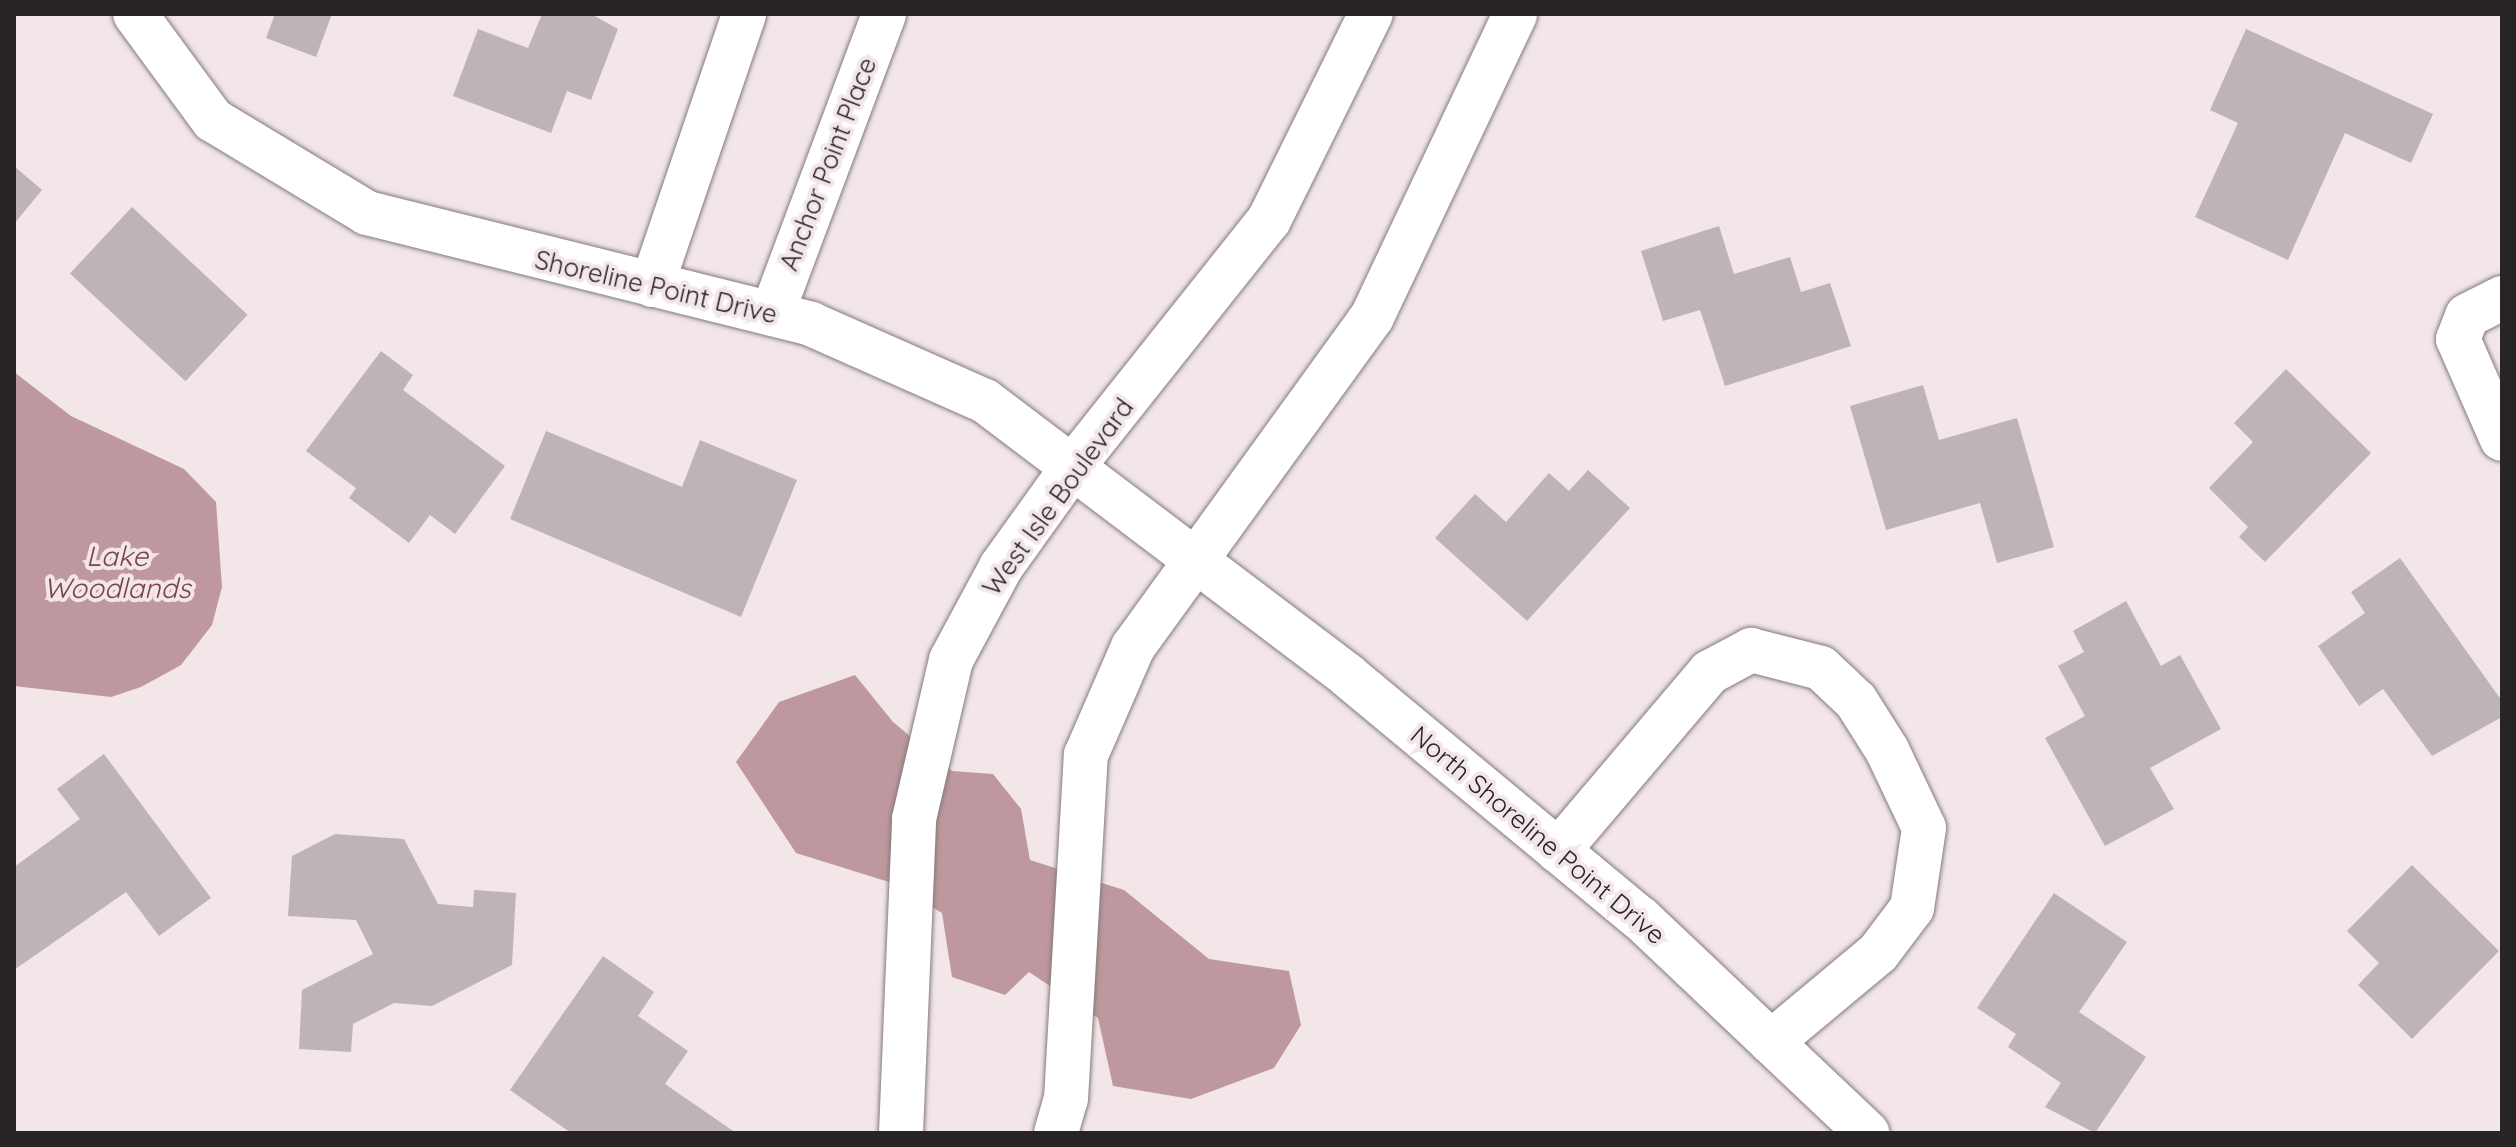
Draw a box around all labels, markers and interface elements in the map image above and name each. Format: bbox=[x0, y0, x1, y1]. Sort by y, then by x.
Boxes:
street label: Anchor Point Place bbox=[773, 53, 883, 275]
street label: Shoreline Point Drive bbox=[532, 244, 780, 330]
street label: West Isle Boulevard bbox=[976, 392, 1140, 602]
water label: Lake Woodlands bbox=[43, 539, 191, 605]
street label: North Shoreline Point Drive bbox=[1404, 719, 1672, 951]

